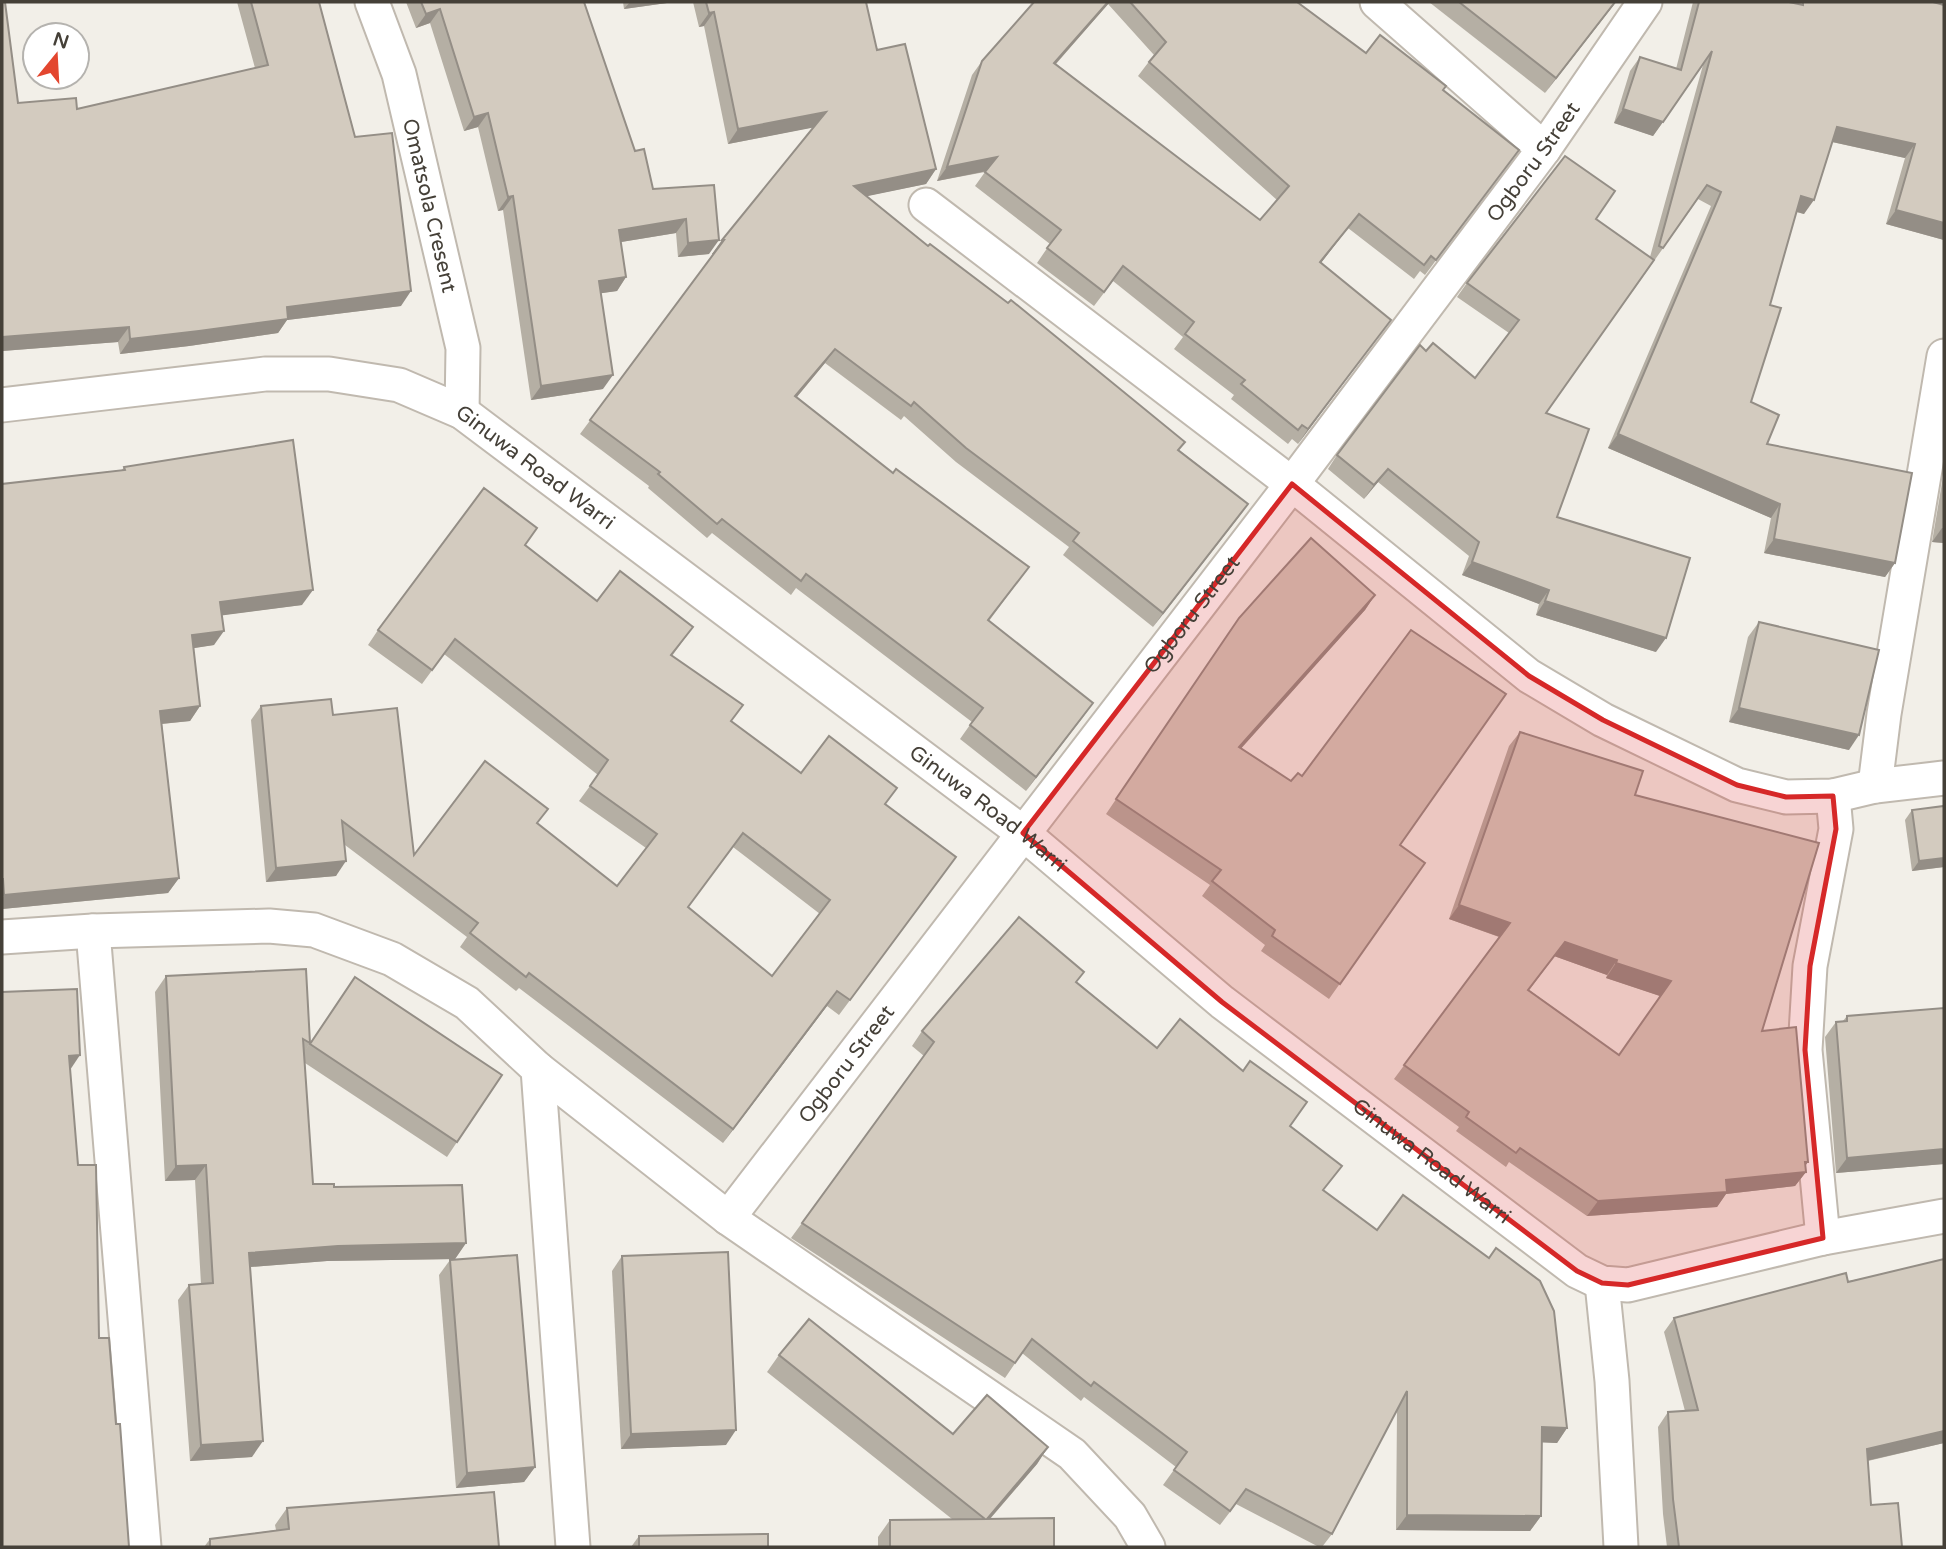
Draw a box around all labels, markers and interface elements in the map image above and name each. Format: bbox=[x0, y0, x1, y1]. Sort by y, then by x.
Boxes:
north arrow bbox=[21, 21, 91, 91]
text: N bbox=[50, 28, 72, 54]
street label: Ogboru Street bbox=[1481, 97, 1585, 227]
street label: Omatsola Cresent bbox=[397, 116, 462, 295]
street label: Ginuwa Road Warri bbox=[451, 400, 620, 535]
street label: Ogboru Street bbox=[1139, 551, 1245, 679]
street label: Ginuwa Road Warri bbox=[904, 740, 1072, 878]
street label: Ogboru Street bbox=[793, 1000, 900, 1129]
street label: Ginuwa Road Warri bbox=[1347, 1093, 1516, 1229]

